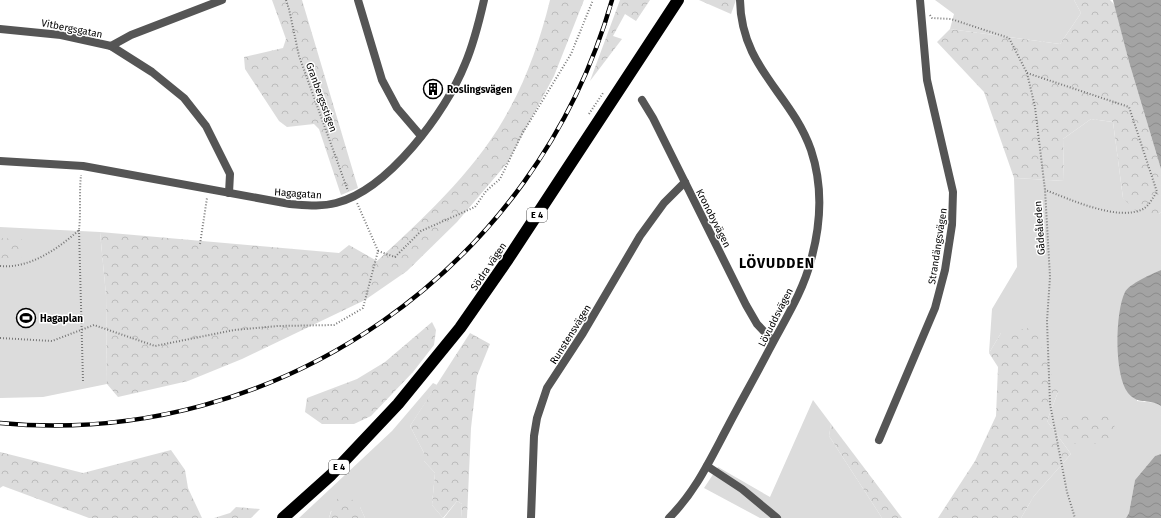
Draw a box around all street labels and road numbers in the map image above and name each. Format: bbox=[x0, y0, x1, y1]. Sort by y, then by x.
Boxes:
street label: Vitbergsgatan bbox=[40, 17, 103, 41]
street label: Granbergsstigen bbox=[303, 61, 339, 134]
street label: Hagagatan bbox=[274, 186, 322, 202]
street label: Kronobyvägen bbox=[693, 187, 733, 250]
street label: Gådeåleden bbox=[1031, 201, 1048, 255]
street label: Strandängsvägen bbox=[926, 207, 950, 285]
road number: E 4 bbox=[527, 208, 547, 222]
street label: Södra vägen bbox=[468, 240, 509, 293]
street label: Lövuddsvägen bbox=[756, 286, 796, 349]
street label: Runstensvägen bbox=[548, 302, 594, 367]
road number: E 4 bbox=[329, 460, 349, 474]

